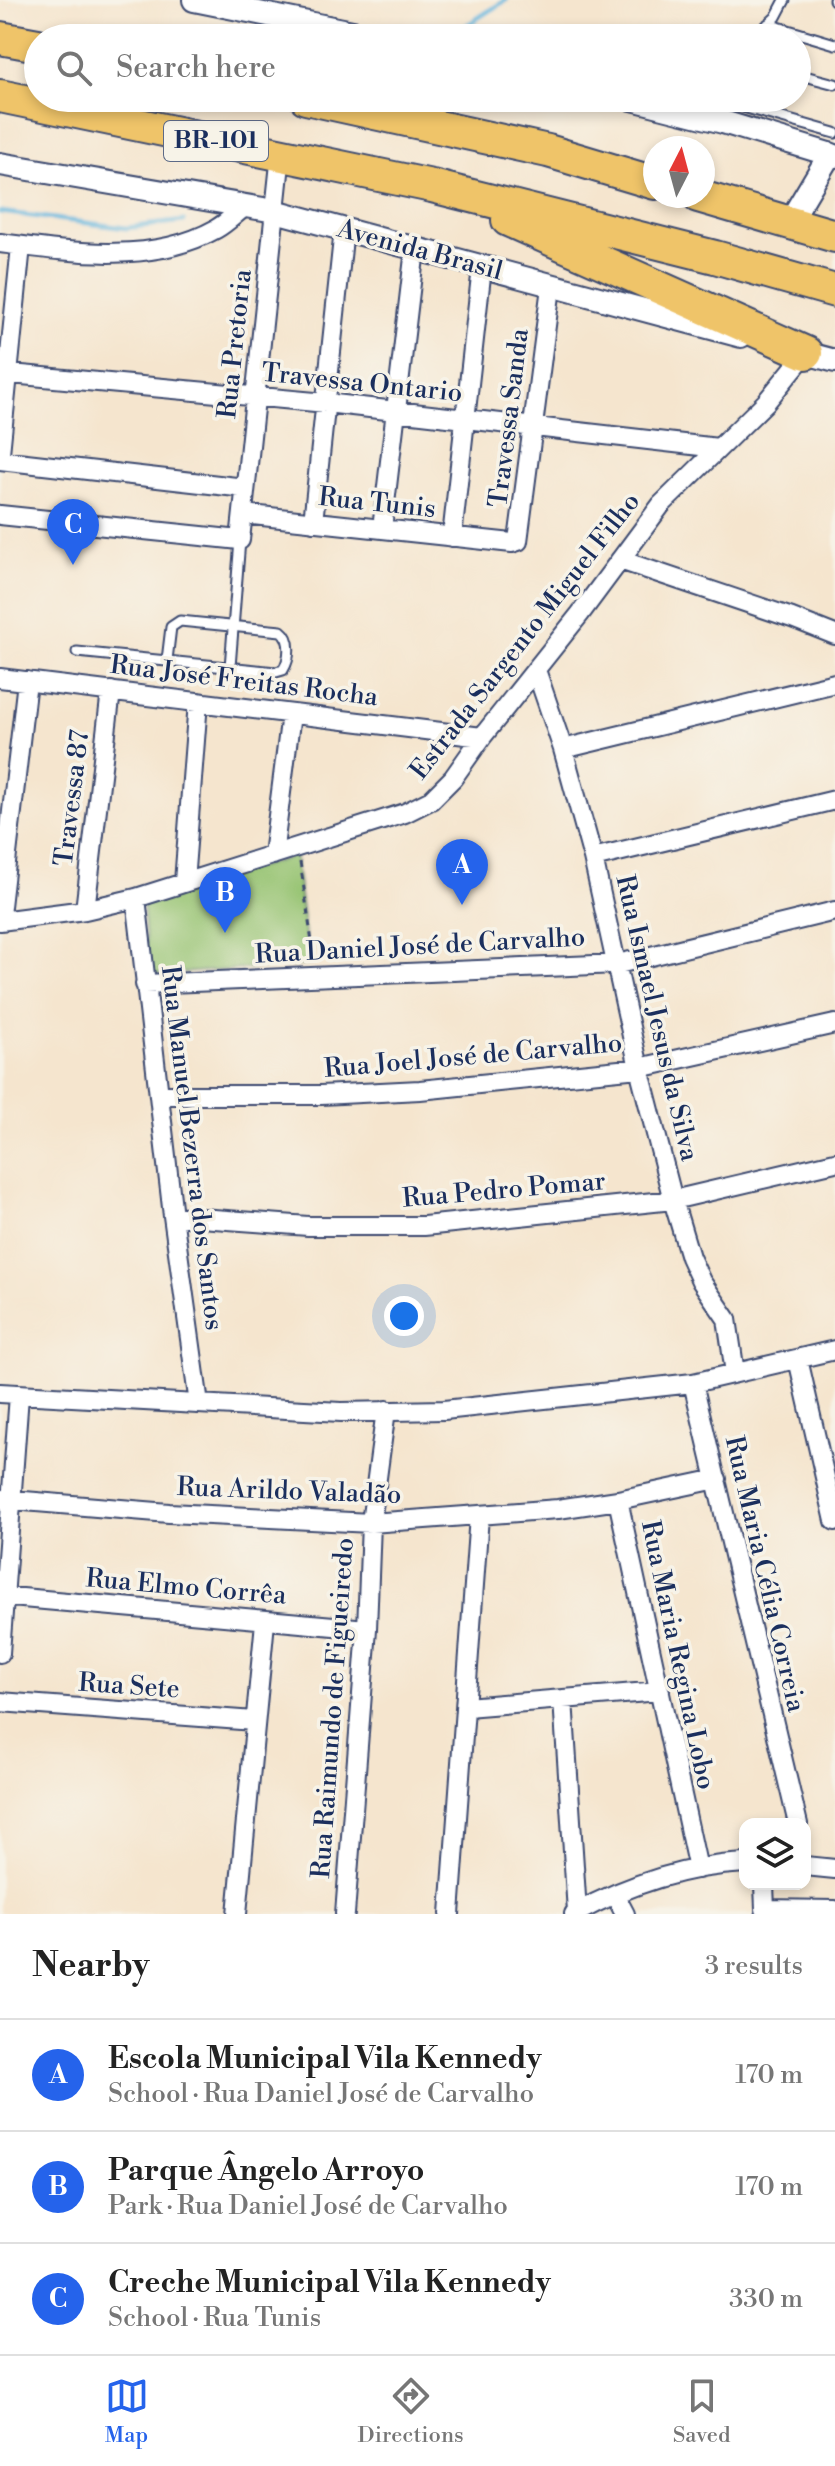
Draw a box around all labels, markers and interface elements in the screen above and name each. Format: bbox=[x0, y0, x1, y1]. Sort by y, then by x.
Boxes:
search box bbox=[24, 24, 811, 112]
icon: search bbox=[52, 46, 96, 90]
text: Search here bbox=[116, 49, 276, 87]
road number: BR-101 bbox=[164, 121, 268, 161]
north arrow bbox=[643, 136, 715, 208]
street label: Avenida Brasil bbox=[333, 212, 506, 288]
street label: Rua Pretoria bbox=[211, 267, 259, 420]
street label: Travessa Sanda bbox=[482, 326, 536, 509]
street label: Travessa Ontario bbox=[260, 357, 464, 409]
street label: Rua Tunis bbox=[317, 481, 437, 525]
street label: Estrada Sargento Miguel Filho bbox=[403, 486, 647, 786]
pin: C bbox=[47, 499, 99, 565]
street label: Rua José Freitas Rocha bbox=[108, 649, 381, 713]
street label: Travessa 87 bbox=[48, 728, 96, 868]
pin: A bbox=[436, 839, 488, 905]
pin: B bbox=[199, 867, 251, 933]
street label: Rua Ismael Jesus da Silva bbox=[609, 872, 706, 1165]
street label: Rua Daniel José de Carvalho bbox=[254, 921, 586, 971]
street label: Rua Manuel Bezerra dos Santos bbox=[154, 964, 230, 1332]
street label: Rua Joel José de Carvalho bbox=[323, 1027, 623, 1085]
street label: Rua Pedro Pomar bbox=[401, 1165, 607, 1215]
your location bbox=[384, 1296, 424, 1336]
street label: Rua Maria Célia Correia bbox=[718, 1433, 813, 1716]
street label: Rua Arildo Valadão bbox=[176, 1471, 402, 1511]
street label: Rua Maria Regina Lobo bbox=[634, 1517, 722, 1793]
street label: Rua Raimundo de Figueiredo bbox=[305, 1536, 361, 1880]
street label: Rua Elmo Corrêa bbox=[84, 1562, 288, 1612]
street label: Rua Sete bbox=[77, 1666, 181, 1706]
map controls bbox=[739, 1818, 811, 1890]
button: layers bbox=[739, 1818, 811, 1890]
text: Nearby bbox=[32, 1945, 150, 1987]
text: 3 results bbox=[705, 1950, 803, 1982]
text: Escola Municipal Vila Kennedy bbox=[108, 2040, 542, 2078]
text: A bbox=[49, 2059, 67, 2091]
text: 170 m bbox=[735, 2059, 803, 2091]
text: School · Rua Daniel José de Carvalho bbox=[108, 2078, 534, 2110]
text: Parque Ângelo Arroyo bbox=[108, 2152, 424, 2190]
text: B bbox=[48, 2171, 68, 2203]
text: 170 m bbox=[735, 2171, 803, 2203]
text: Park · Rua Daniel José de Carvalho bbox=[108, 2190, 508, 2222]
text: Creche Municipal Vila Kennedy bbox=[108, 2264, 551, 2302]
text: C bbox=[49, 2283, 67, 2315]
text: 330 m bbox=[729, 2283, 803, 2315]
text: School · Rua Tunis bbox=[108, 2302, 321, 2334]
tab: Map bbox=[105, 2374, 149, 2449]
tab: Directions bbox=[358, 2374, 464, 2449]
tab: Saved bbox=[673, 2374, 730, 2449]

